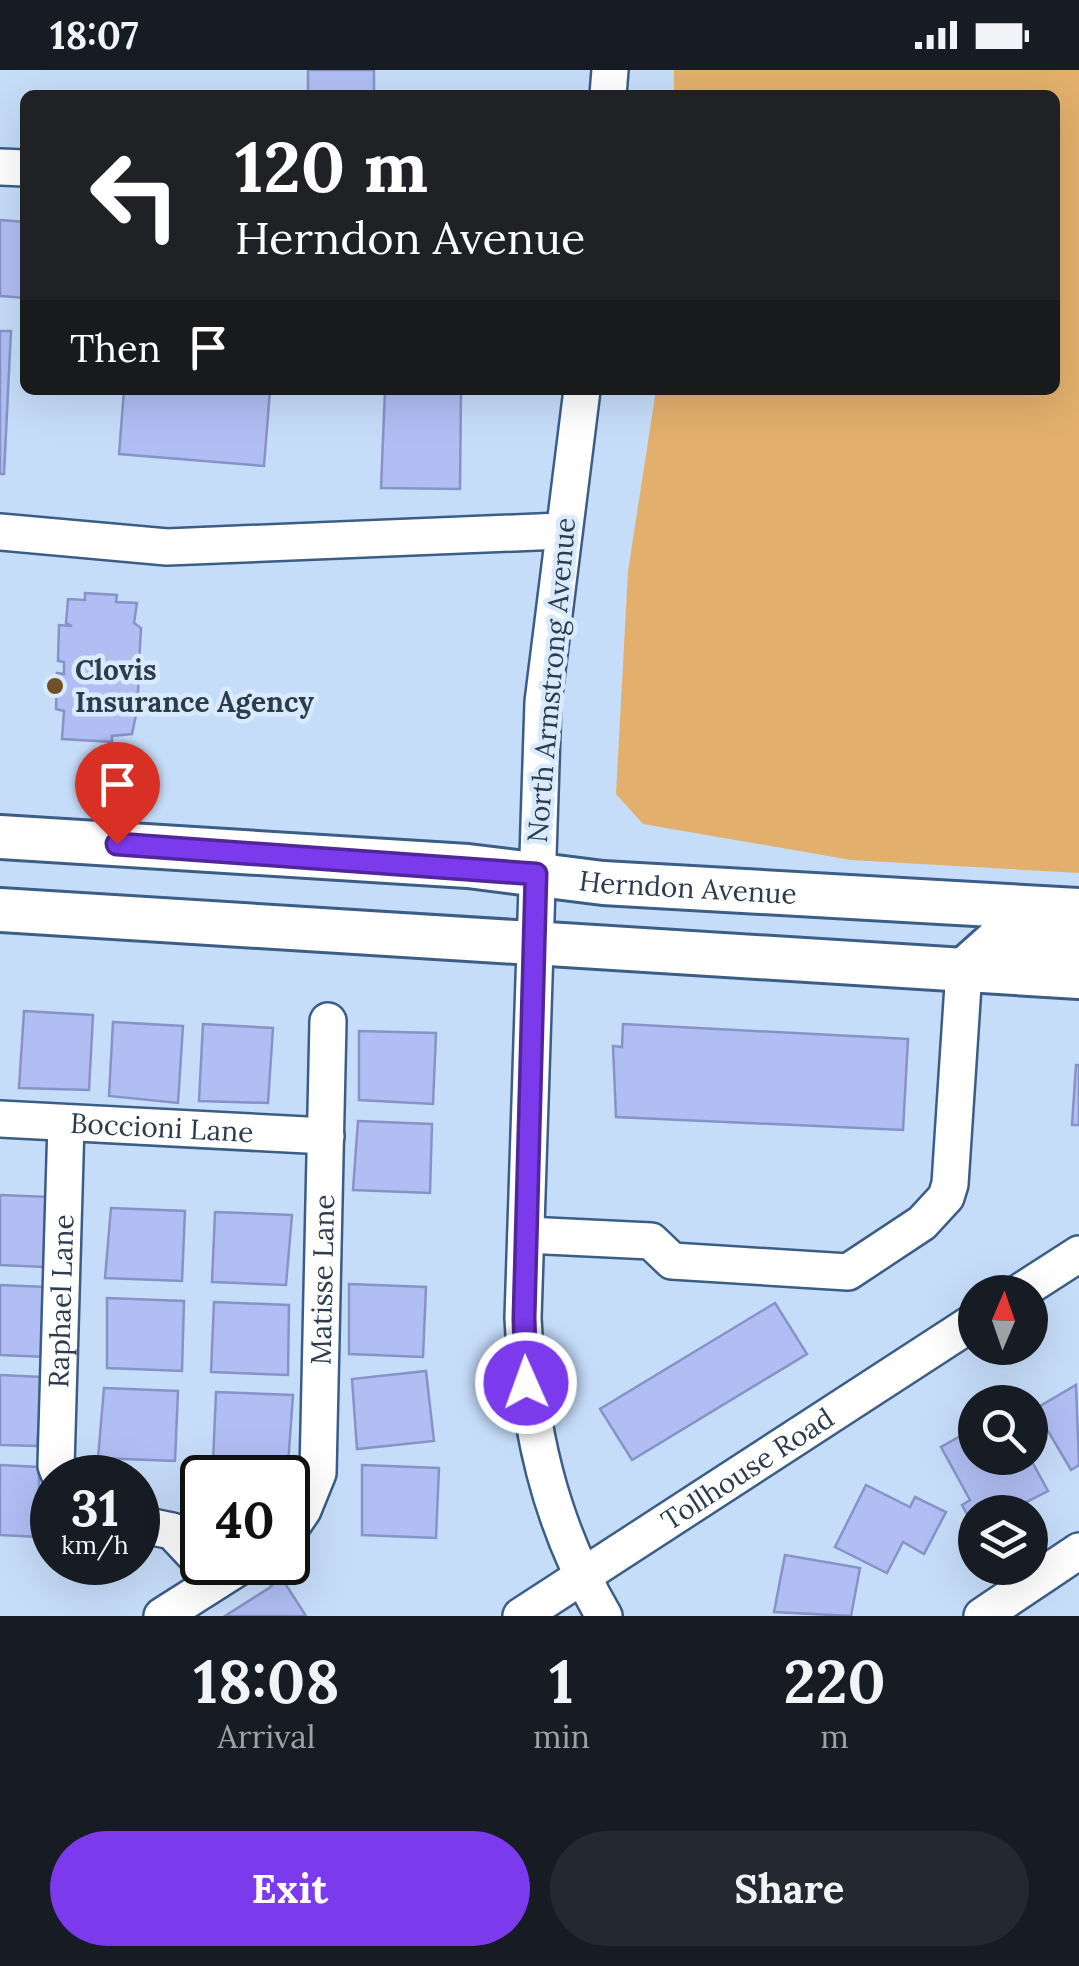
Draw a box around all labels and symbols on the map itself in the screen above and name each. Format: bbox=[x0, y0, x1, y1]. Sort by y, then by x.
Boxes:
street label: North Armstrong Avenue bbox=[519, 516, 583, 844]
place label: Clovis Insurance Agency bbox=[75, 652, 314, 720]
marker: Clovis Insurance Agency bbox=[44, 675, 66, 697]
pin bbox=[75, 742, 160, 845]
street label: Herndon Avenue bbox=[577, 862, 798, 912]
street label: Boccioni Lane bbox=[69, 1105, 254, 1150]
street label: Matisse Lane bbox=[302, 1194, 342, 1365]
street label: Raphael Lane bbox=[40, 1214, 81, 1388]
north arrow bbox=[958, 1275, 1048, 1365]
position arrow bbox=[474, 1331, 578, 1435]
street label: Tollhouse Road bbox=[654, 1400, 840, 1538]
speed limit sign: 40 bbox=[180, 1455, 310, 1585]

